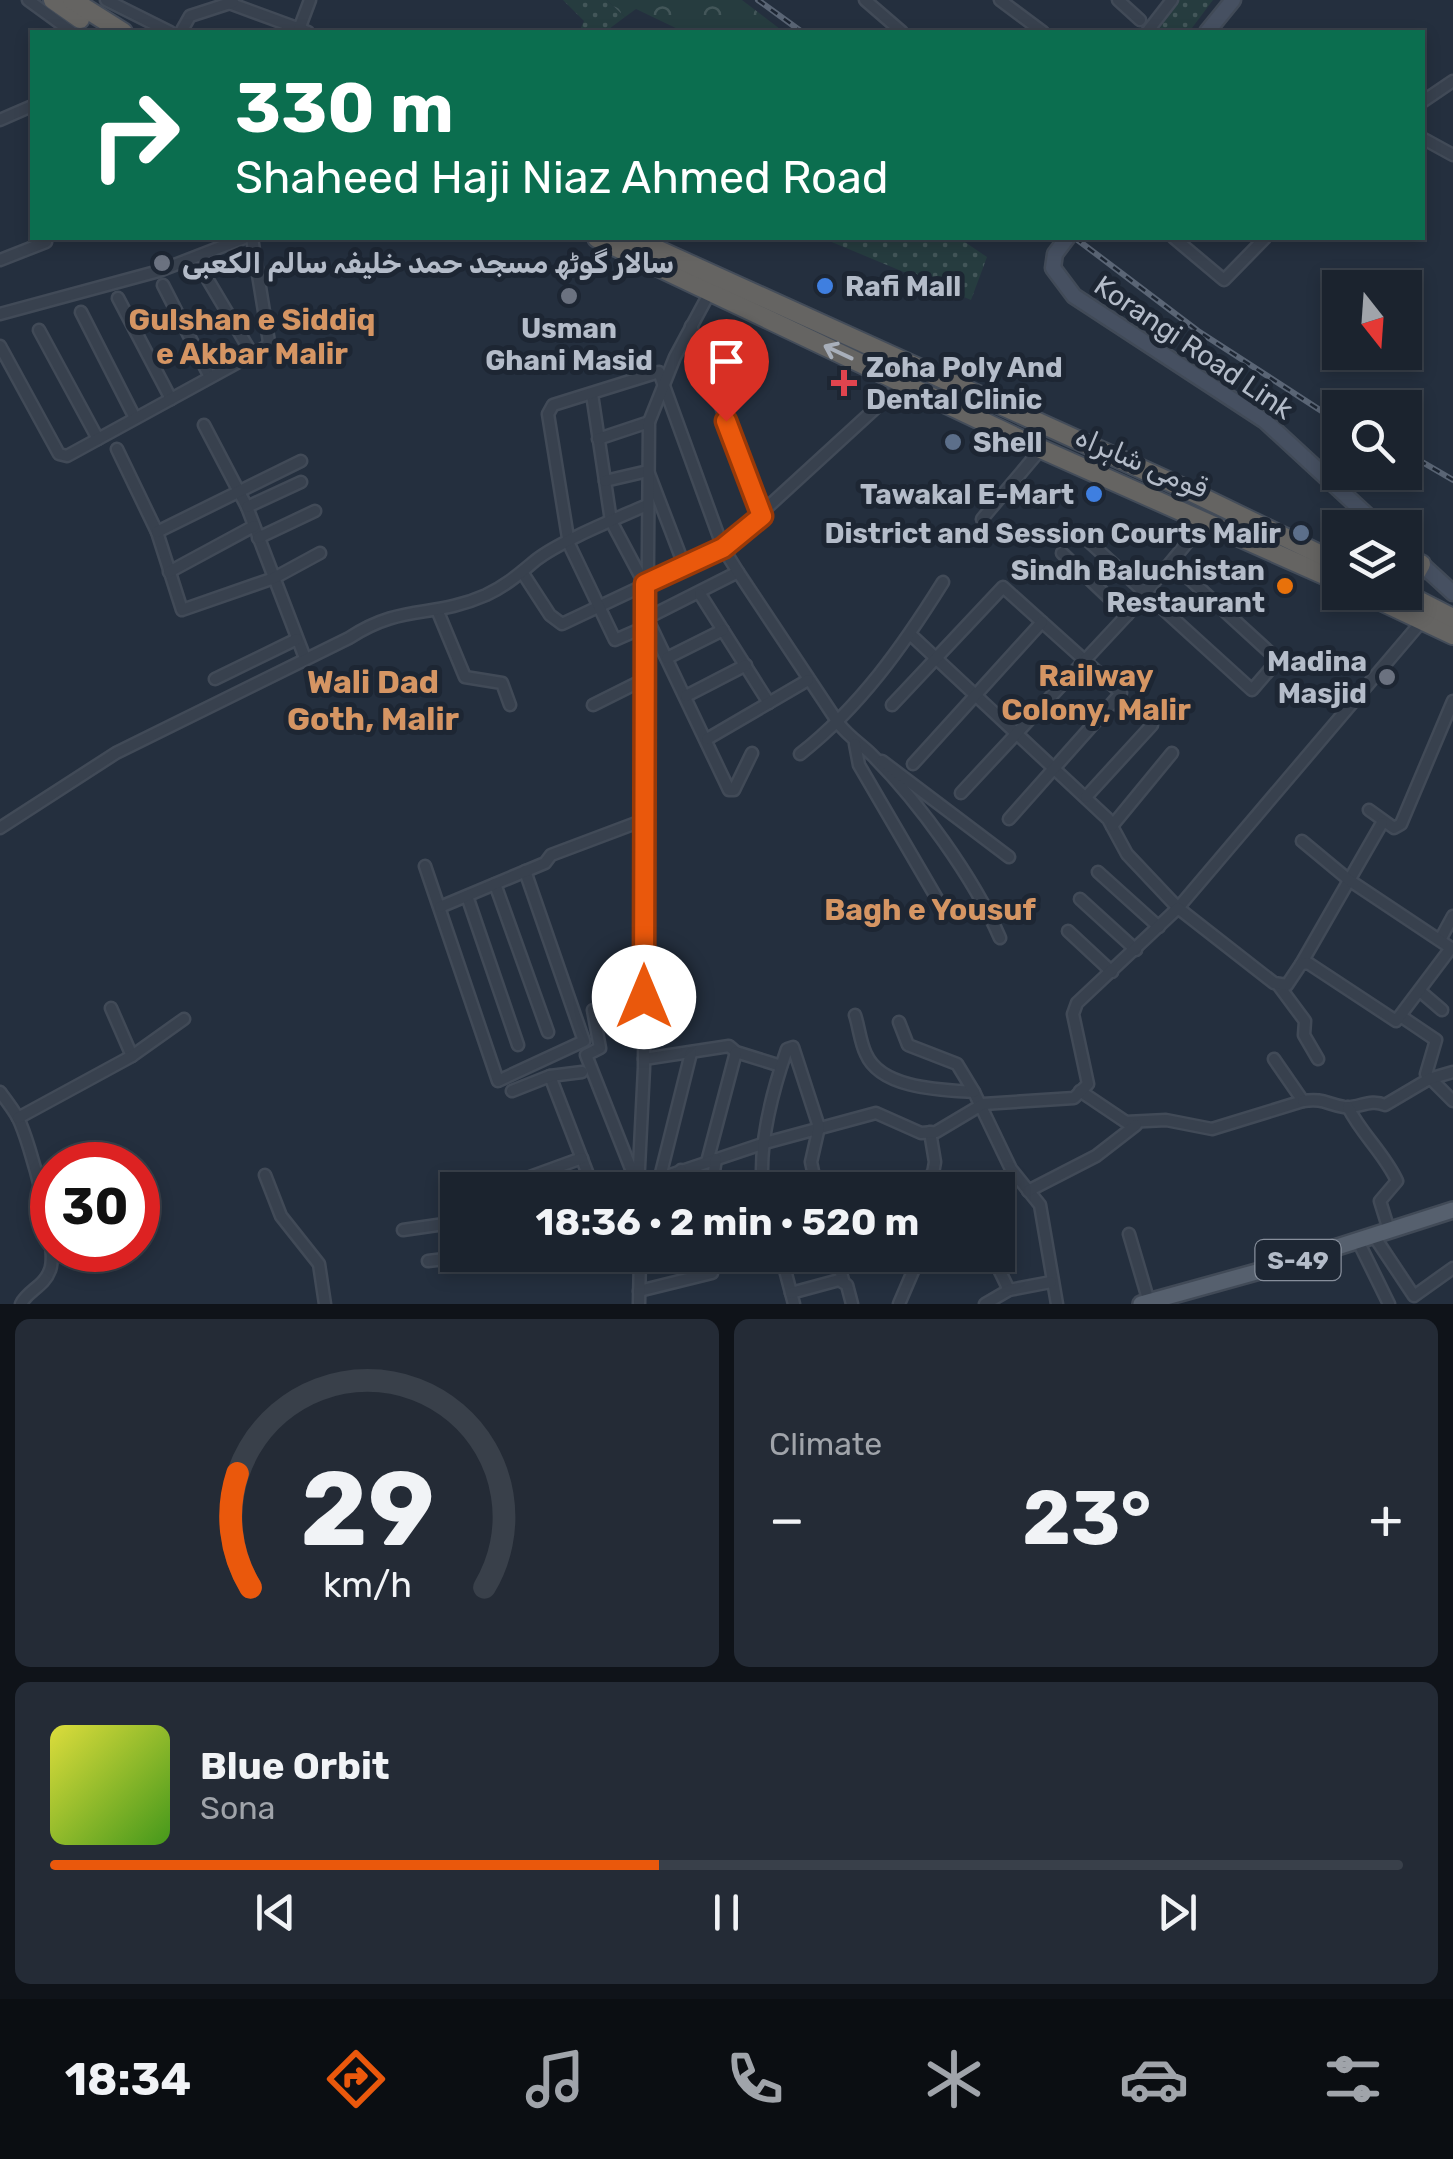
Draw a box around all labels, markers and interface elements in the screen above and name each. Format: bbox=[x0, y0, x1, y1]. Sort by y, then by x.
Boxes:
text: 330 m bbox=[235, 67, 454, 150]
icon: right bbox=[70, 70, 200, 200]
text: Shaheed Haji Niaz Ahmed Road bbox=[235, 151, 889, 204]
place label: سالار گوٹھ مسجد حمد خلیفہ سالم الکعبی bbox=[182, 247, 674, 282]
marker: سالار گوٹھ مسجد حمد خلیفہ سالم الکعبی bbox=[151, 252, 173, 274]
street label: Korangi Road Link bbox=[1088, 269, 1300, 426]
place label: Rafi Mall bbox=[845, 270, 961, 303]
north arrow bbox=[1322, 270, 1422, 370]
map controls bbox=[1322, 270, 1422, 610]
marker: Rafi Mall bbox=[814, 275, 836, 297]
marker: Usman Ghani Masid bbox=[558, 285, 580, 307]
district label: Gulshan e Siddiq e Akbar Malir bbox=[129, 302, 375, 372]
place label: Usman Ghani Masid bbox=[485, 312, 653, 377]
pin bbox=[684, 319, 769, 422]
icon: arrive bbox=[699, 334, 754, 389]
one-way arrow bbox=[824, 342, 854, 361]
place label: Zoha Poly And Dental Clinic bbox=[866, 351, 1063, 416]
marker: Zoha Poly And Dental Clinic bbox=[831, 370, 857, 396]
button: search bbox=[1322, 390, 1422, 490]
street label: قومی شاہراہ bbox=[1070, 420, 1213, 507]
place label: Shell bbox=[973, 426, 1042, 459]
marker: Shell bbox=[942, 431, 964, 453]
place label: Tawakal E-Mart bbox=[860, 478, 1074, 511]
marker: Tawakal E-Mart bbox=[1083, 483, 1105, 505]
button: layers bbox=[1322, 510, 1422, 610]
place label: District and Session Courts Malir bbox=[824, 517, 1281, 550]
marker: District and Session Courts Malir bbox=[1290, 522, 1312, 544]
place label: Sindh Baluchistan Restaurant bbox=[1011, 554, 1265, 619]
marker: Sindh Baluchistan Restaurant bbox=[1274, 575, 1296, 597]
place label: Madina Masjid bbox=[1267, 645, 1367, 710]
district label: Railway Colony, Malir bbox=[1001, 658, 1191, 728]
district label: Wali Dad Goth, Malir bbox=[287, 663, 460, 738]
marker: Madina Masjid bbox=[1376, 666, 1398, 688]
district label: Bagh e Yousuf bbox=[824, 892, 1036, 928]
position arrow bbox=[592, 945, 696, 1049]
speed limit sign: 30 bbox=[30, 1142, 160, 1272]
text: 18:36 · 2 min · 520 m bbox=[536, 1199, 919, 1245]
road number: S-49 bbox=[1256, 1240, 1340, 1280]
text: Climate bbox=[769, 1425, 882, 1463]
text: 29 bbox=[300, 1448, 434, 1571]
text: 23° bbox=[1022, 1474, 1151, 1563]
text: − bbox=[769, 1487, 805, 1552]
text: + bbox=[1369, 1487, 1403, 1552]
text: km/h bbox=[322, 1564, 412, 1606]
text: Blue Orbit bbox=[200, 1743, 390, 1789]
text: Sona bbox=[200, 1789, 275, 1827]
icon: previous bbox=[248, 1885, 303, 1940]
icon: pause bbox=[699, 1885, 754, 1940]
icon: next bbox=[1150, 1885, 1205, 1940]
icon: directions bbox=[321, 2044, 391, 2114]
icon: music bbox=[520, 2044, 590, 2114]
icon: phone bbox=[720, 2044, 790, 2114]
icon: climate bbox=[919, 2044, 989, 2114]
icon: car bbox=[1119, 2044, 1189, 2114]
icon: filters bbox=[1318, 2044, 1388, 2114]
text: 18:34 bbox=[65, 2053, 191, 2106]

